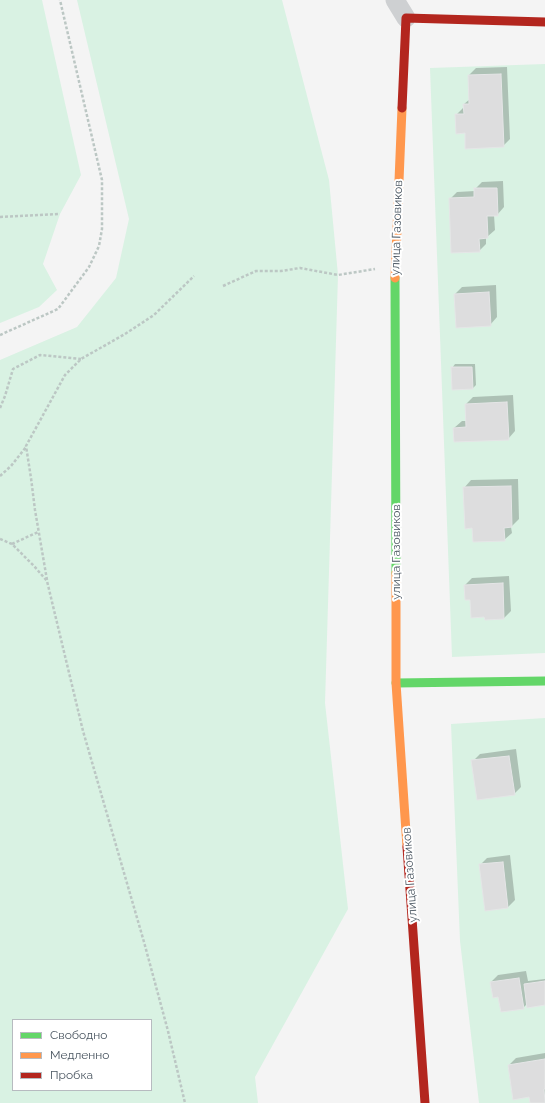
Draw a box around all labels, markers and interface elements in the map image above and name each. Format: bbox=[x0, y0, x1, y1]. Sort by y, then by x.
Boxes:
street label: улица Газовиков bbox=[388, 180, 406, 276]
street label: улица Газовиков bbox=[389, 504, 403, 600]
street label: улица Газовиков bbox=[399, 827, 421, 923]
legend bbox=[12, 1019, 152, 1091]
text: Свободно bbox=[50, 1028, 107, 1042]
text: Медленно bbox=[50, 1048, 109, 1062]
text: Пробка bbox=[50, 1068, 93, 1082]

